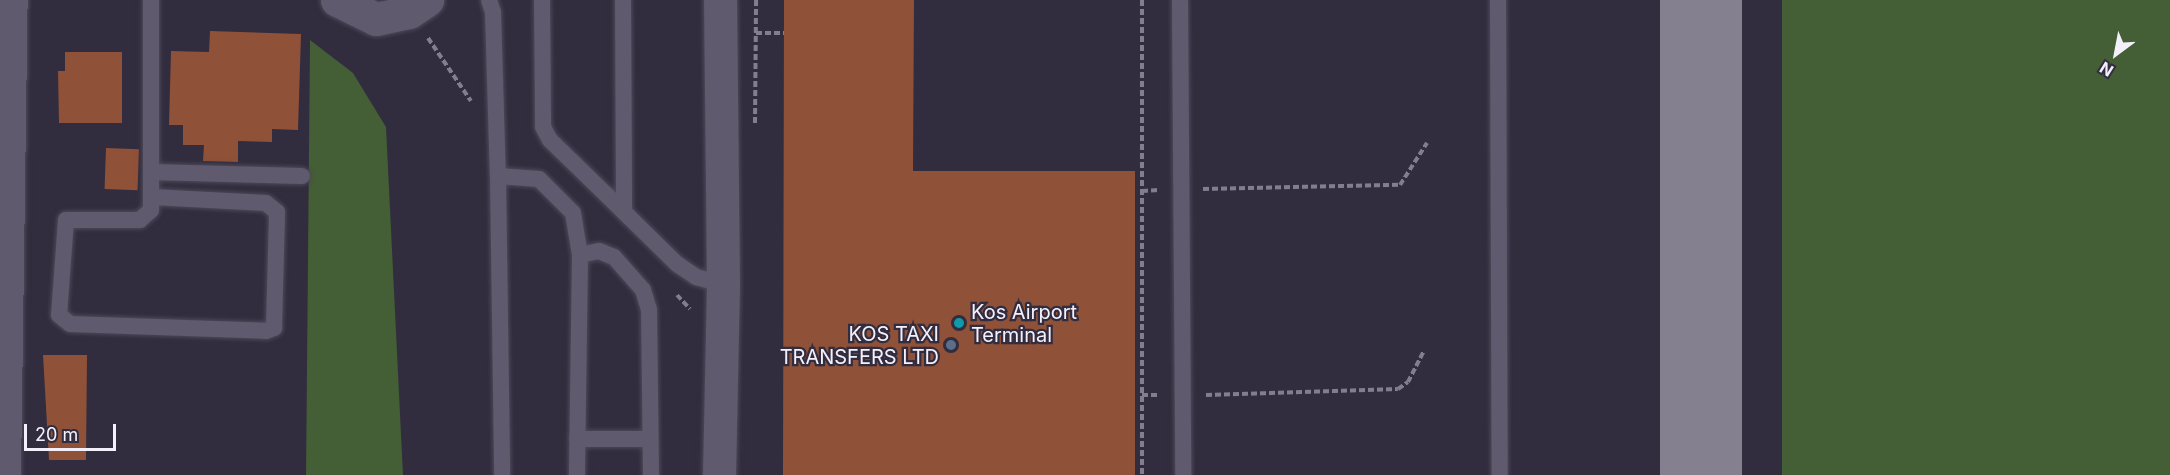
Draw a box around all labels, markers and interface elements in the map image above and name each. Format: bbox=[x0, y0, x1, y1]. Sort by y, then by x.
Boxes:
north arrow bbox=[2086, 24, 2146, 84]
text: N bbox=[2096, 58, 2117, 81]
place label: Kos Airport Terminal bbox=[971, 300, 1077, 347]
marker: Kos Airport Terminal bbox=[952, 316, 966, 330]
place label: KOS TAXI TRANSFERS LTD bbox=[780, 322, 939, 369]
marker: KOS TAXI TRANSFERS LTD bbox=[944, 338, 958, 352]
scale bar bbox=[27, 412, 118, 450]
text: 20 m bbox=[35, 424, 78, 445]

